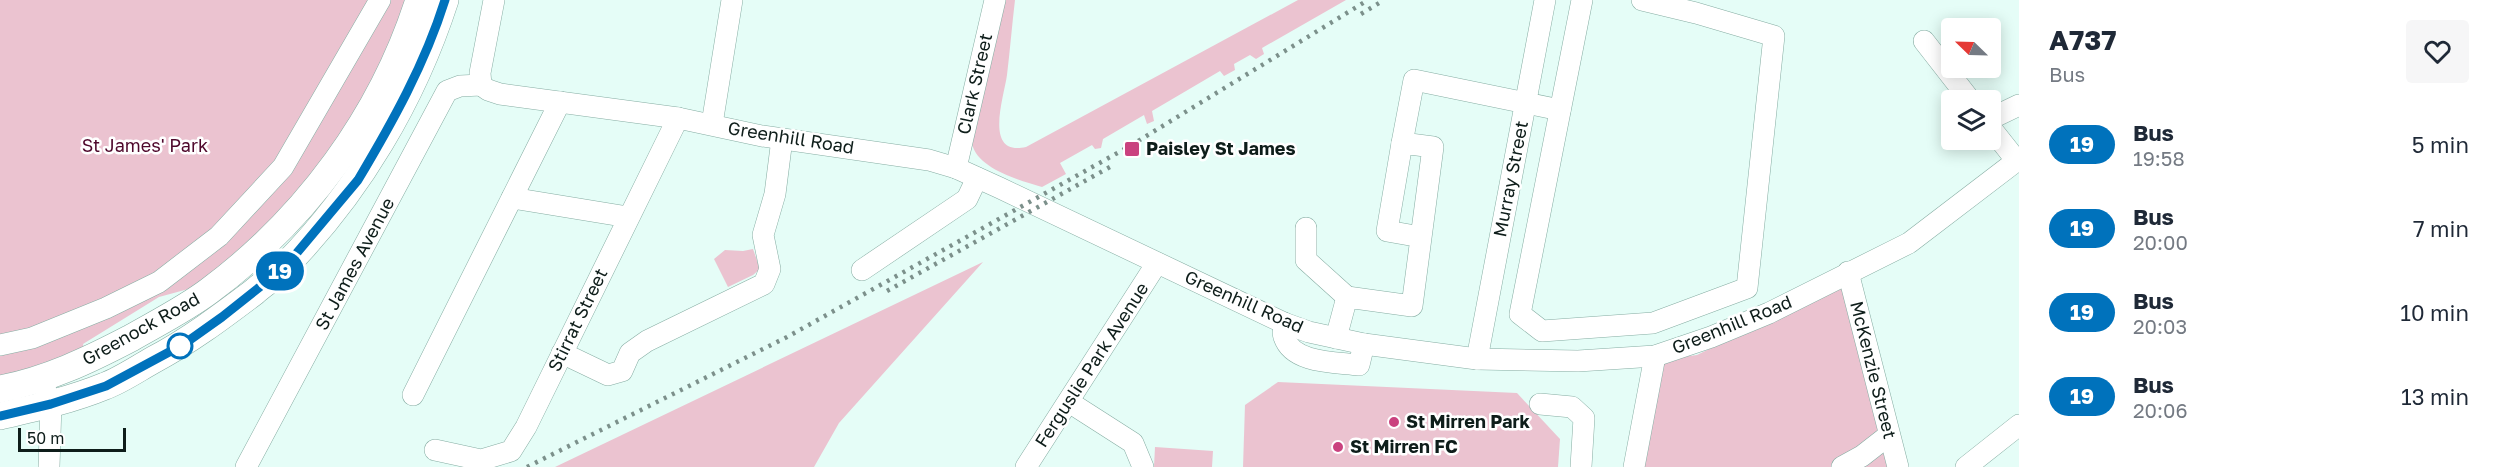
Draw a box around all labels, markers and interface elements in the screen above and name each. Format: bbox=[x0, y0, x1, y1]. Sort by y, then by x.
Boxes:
north arrow bbox=[1941, 18, 2001, 78]
map controls bbox=[1941, 18, 2001, 150]
button: heart bbox=[2406, 20, 2469, 83]
text: A737 bbox=[2049, 23, 2116, 56]
street label: Clark Street bbox=[952, 31, 996, 136]
text: Bus bbox=[2049, 62, 2085, 86]
button: layers bbox=[1941, 90, 2001, 150]
street label: Greenhill Road bbox=[726, 116, 856, 158]
street label: Murray Street bbox=[1488, 119, 1532, 239]
text: Bus bbox=[2133, 119, 2174, 146]
text: 19 bbox=[2070, 131, 2094, 157]
text: 5 min bbox=[2412, 131, 2469, 158]
park label: St James' Park bbox=[82, 134, 208, 156]
place label: Paisley St James bbox=[1146, 137, 1295, 159]
marker: Paisley St James bbox=[1123, 140, 1141, 158]
text: 19:58 bbox=[2133, 146, 2185, 170]
street label: St James Avenue bbox=[310, 193, 398, 334]
text: Bus bbox=[2133, 203, 2174, 230]
text: 19 bbox=[2070, 215, 2094, 241]
text: 7 min bbox=[2413, 215, 2469, 242]
text: 20:00 bbox=[2133, 230, 2188, 254]
line badge: 19 bbox=[253, 252, 307, 290]
text: 19 bbox=[268, 258, 292, 284]
street label: Stirrat Street bbox=[543, 264, 612, 375]
street label: Greenhill Road bbox=[1182, 265, 1307, 337]
street label: Ferguslie Park Avenue bbox=[1030, 278, 1153, 451]
street label: Greenock Road bbox=[78, 287, 203, 369]
text: Bus bbox=[2133, 287, 2174, 314]
street label: Greenhill Road bbox=[1668, 290, 1795, 358]
street label: McKenzie Street bbox=[1846, 299, 1902, 441]
text: 19 bbox=[2070, 299, 2094, 325]
text: 10 min bbox=[2400, 299, 2469, 326]
text: 20:03 bbox=[2133, 314, 2187, 338]
unlabelled marker bbox=[167, 333, 193, 359]
text: Bus bbox=[2133, 371, 2174, 398]
text: 19 bbox=[2070, 383, 2094, 409]
text: 13 min bbox=[2401, 383, 2469, 410]
text: 20:06 bbox=[2133, 398, 2188, 422]
place label: St Mirren Park bbox=[1406, 410, 1531, 432]
marker: St Mirren Park bbox=[1387, 415, 1401, 429]
scale bar bbox=[18, 425, 126, 452]
text: 50 m bbox=[27, 428, 64, 448]
place label: St Mirren FC bbox=[1350, 435, 1458, 457]
marker: St Mirren FC bbox=[1331, 440, 1345, 454]

